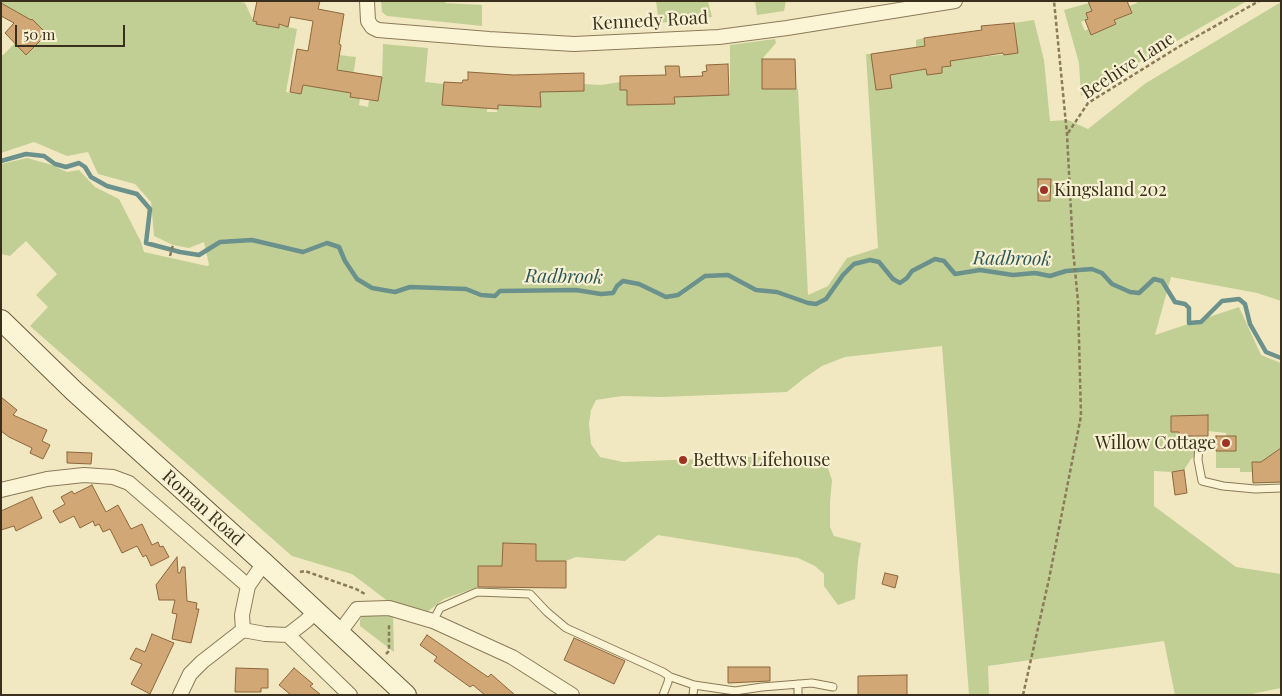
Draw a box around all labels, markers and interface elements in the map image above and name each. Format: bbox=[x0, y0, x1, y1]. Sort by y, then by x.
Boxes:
street label: Kennedy Road bbox=[591, 7, 709, 35]
scale bar bbox=[18, 15, 128, 47]
text: 50 m bbox=[23, 24, 55, 44]
street label: Beehive Lane bbox=[1077, 28, 1179, 104]
place label: Kingsland 202 bbox=[1054, 179, 1167, 201]
marker: Kingsland 202 bbox=[1038, 184, 1050, 196]
water label: Radbrook bbox=[973, 247, 1051, 271]
water label: Radbrook bbox=[525, 265, 603, 289]
place label: Willow Cottage bbox=[1095, 432, 1216, 454]
marker: Willow Cottage bbox=[1220, 437, 1232, 449]
place label: Bettws Lifehouse bbox=[693, 449, 830, 471]
marker: Bettws Lifehouse bbox=[677, 454, 689, 466]
street label: Roman Road bbox=[158, 466, 248, 550]

